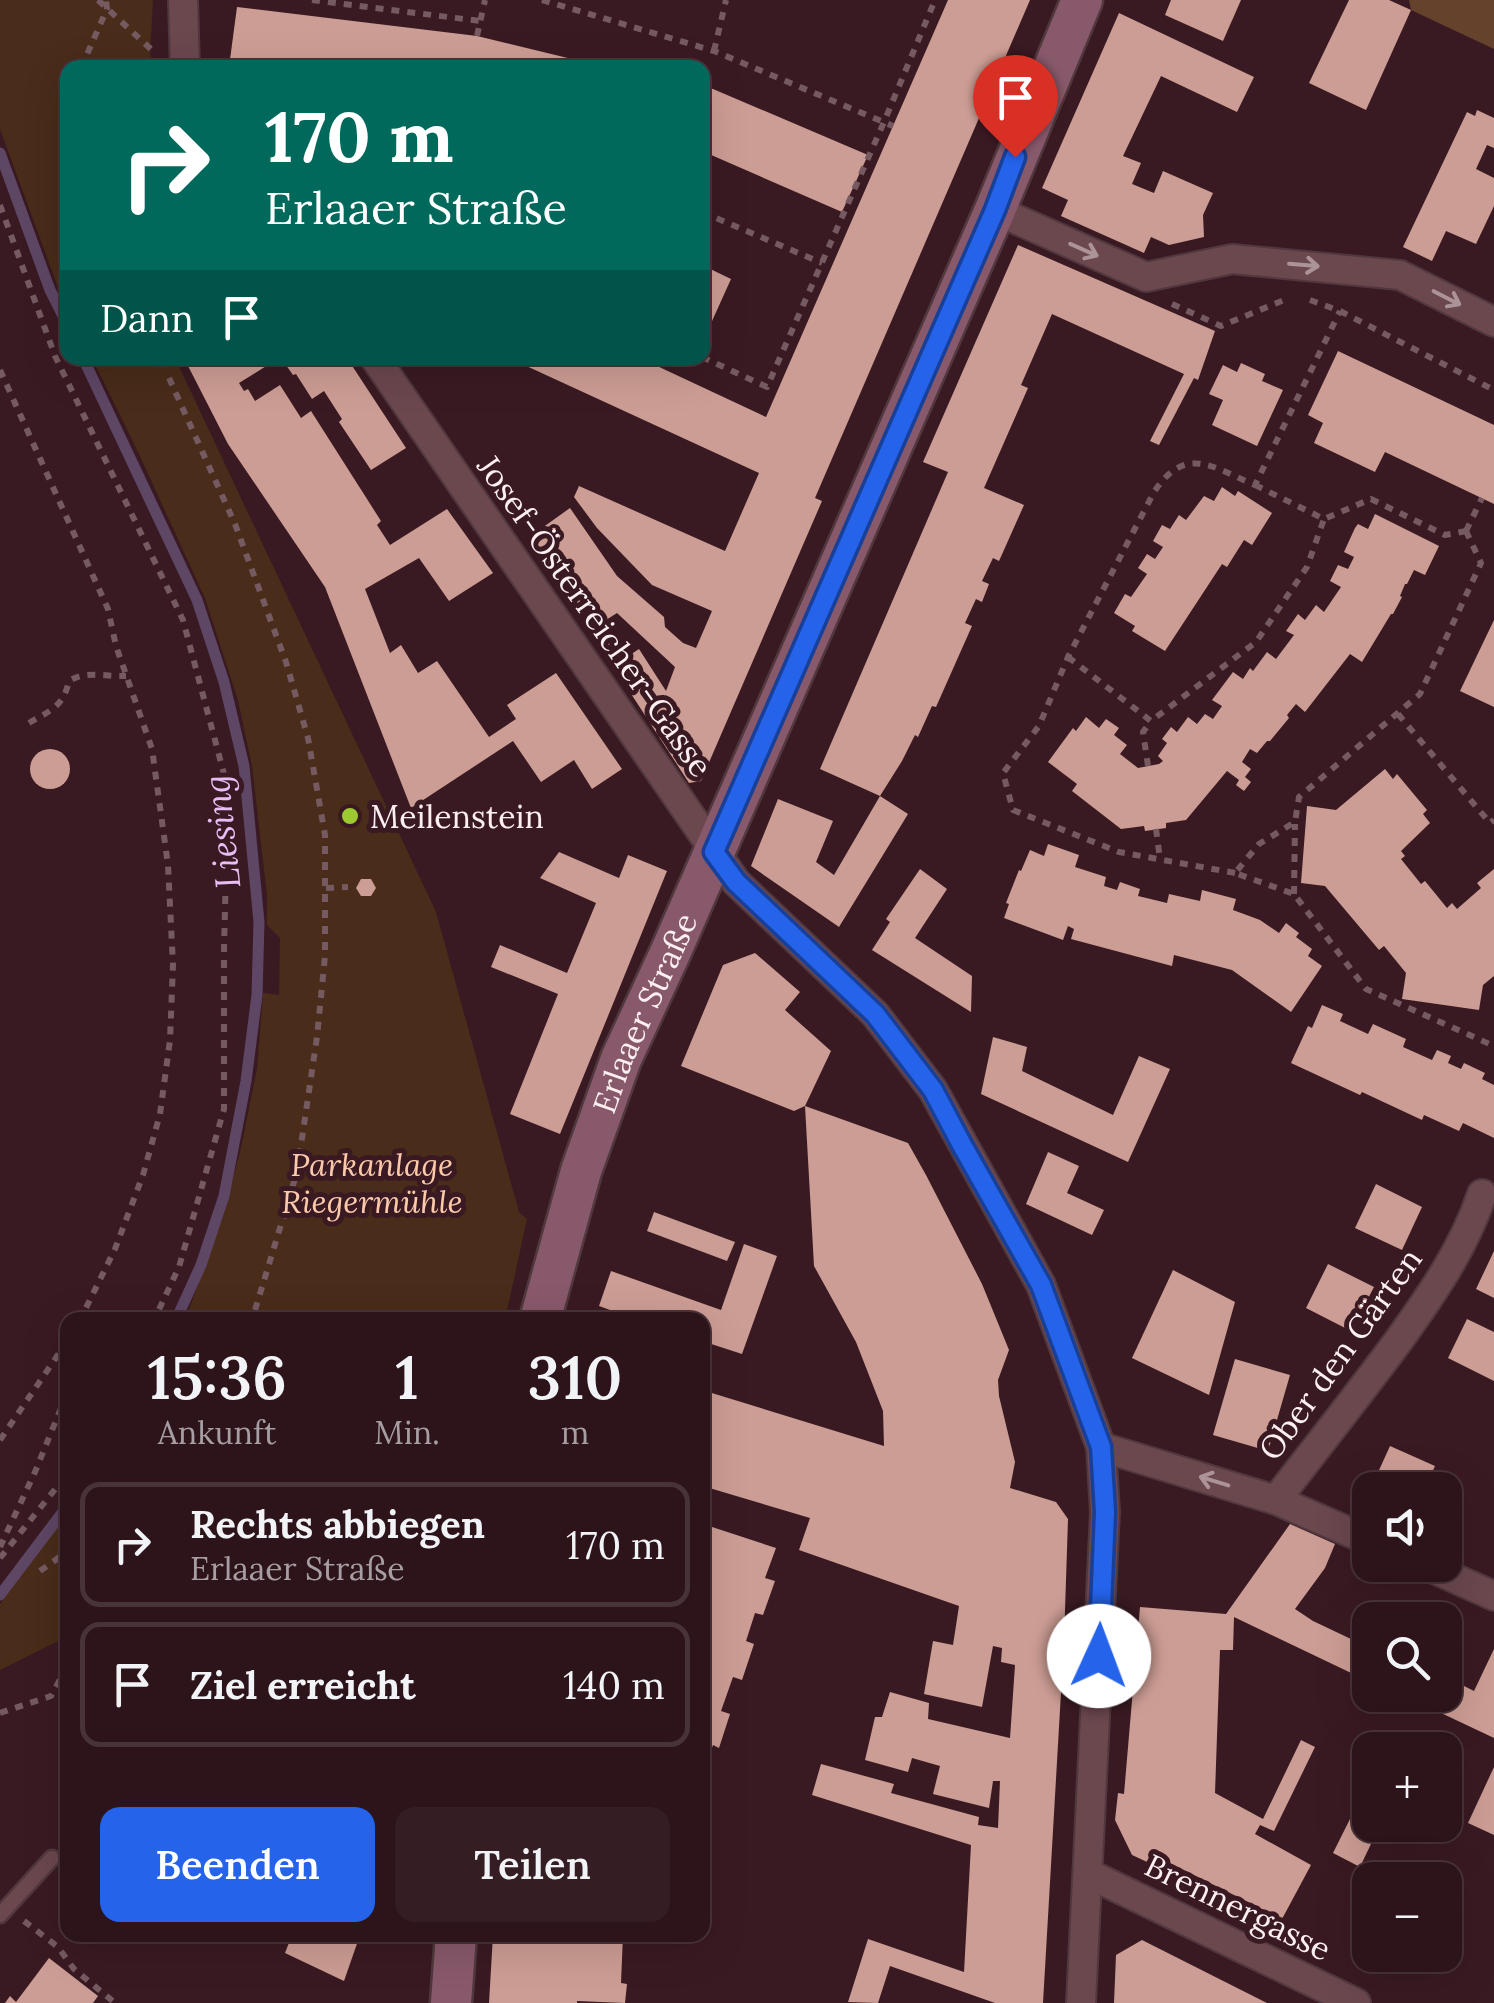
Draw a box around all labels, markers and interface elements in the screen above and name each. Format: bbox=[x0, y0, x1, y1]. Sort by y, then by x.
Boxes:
pin bbox=[973, 55, 1058, 158]
icon: arrive bbox=[988, 70, 1043, 125]
text: 170 m bbox=[265, 92, 454, 181]
icon: right bbox=[100, 100, 230, 230]
text: Erlaaer Straße bbox=[265, 179, 567, 236]
one-way arrow bbox=[1068, 242, 1099, 260]
one-way arrow bbox=[1287, 256, 1319, 275]
one-way arrow bbox=[1432, 289, 1462, 308]
icon: arrive bbox=[214, 290, 269, 345]
text: Dann bbox=[100, 294, 194, 342]
street label: Josef-Österreicher-Gasse bbox=[468, 446, 722, 785]
water label: Liesing bbox=[194, 773, 250, 891]
place label: Meilenstein bbox=[370, 796, 544, 837]
marker: Meilenstein bbox=[339, 805, 361, 827]
street label: Erlaaer Straße bbox=[583, 906, 706, 1118]
park label: Parkanlage Riegermühle bbox=[281, 1144, 463, 1222]
street label: Ober den Gärten bbox=[1249, 1240, 1431, 1468]
text: 15:36 bbox=[148, 1339, 287, 1415]
text: 1 bbox=[395, 1339, 419, 1415]
text: 310 bbox=[528, 1339, 622, 1415]
text: Ankunft bbox=[158, 1412, 277, 1453]
text: Min. bbox=[374, 1412, 440, 1453]
text: m bbox=[561, 1412, 589, 1453]
one-way arrow bbox=[1199, 1471, 1230, 1489]
map controls bbox=[1352, 1472, 1462, 1972]
button: sound bbox=[1352, 1472, 1462, 1582]
text: Rechts abbiegen bbox=[190, 1500, 485, 1548]
icon: right bbox=[105, 1517, 160, 1572]
text: 170 m bbox=[566, 1521, 665, 1569]
text: Erlaaer Straße bbox=[190, 1548, 405, 1589]
button: search bbox=[1352, 1602, 1462, 1712]
position arrow bbox=[1047, 1604, 1151, 1708]
icon: arrive bbox=[105, 1657, 160, 1712]
text: Ziel erreicht bbox=[190, 1661, 416, 1709]
text: 140 m bbox=[563, 1661, 665, 1709]
button: + bbox=[1352, 1732, 1462, 1842]
button: Beenden bbox=[100, 1807, 375, 1922]
button: Teilen bbox=[395, 1807, 670, 1922]
street label: Brennergasse bbox=[1138, 1844, 1338, 1970]
button: − bbox=[1352, 1862, 1462, 1972]

